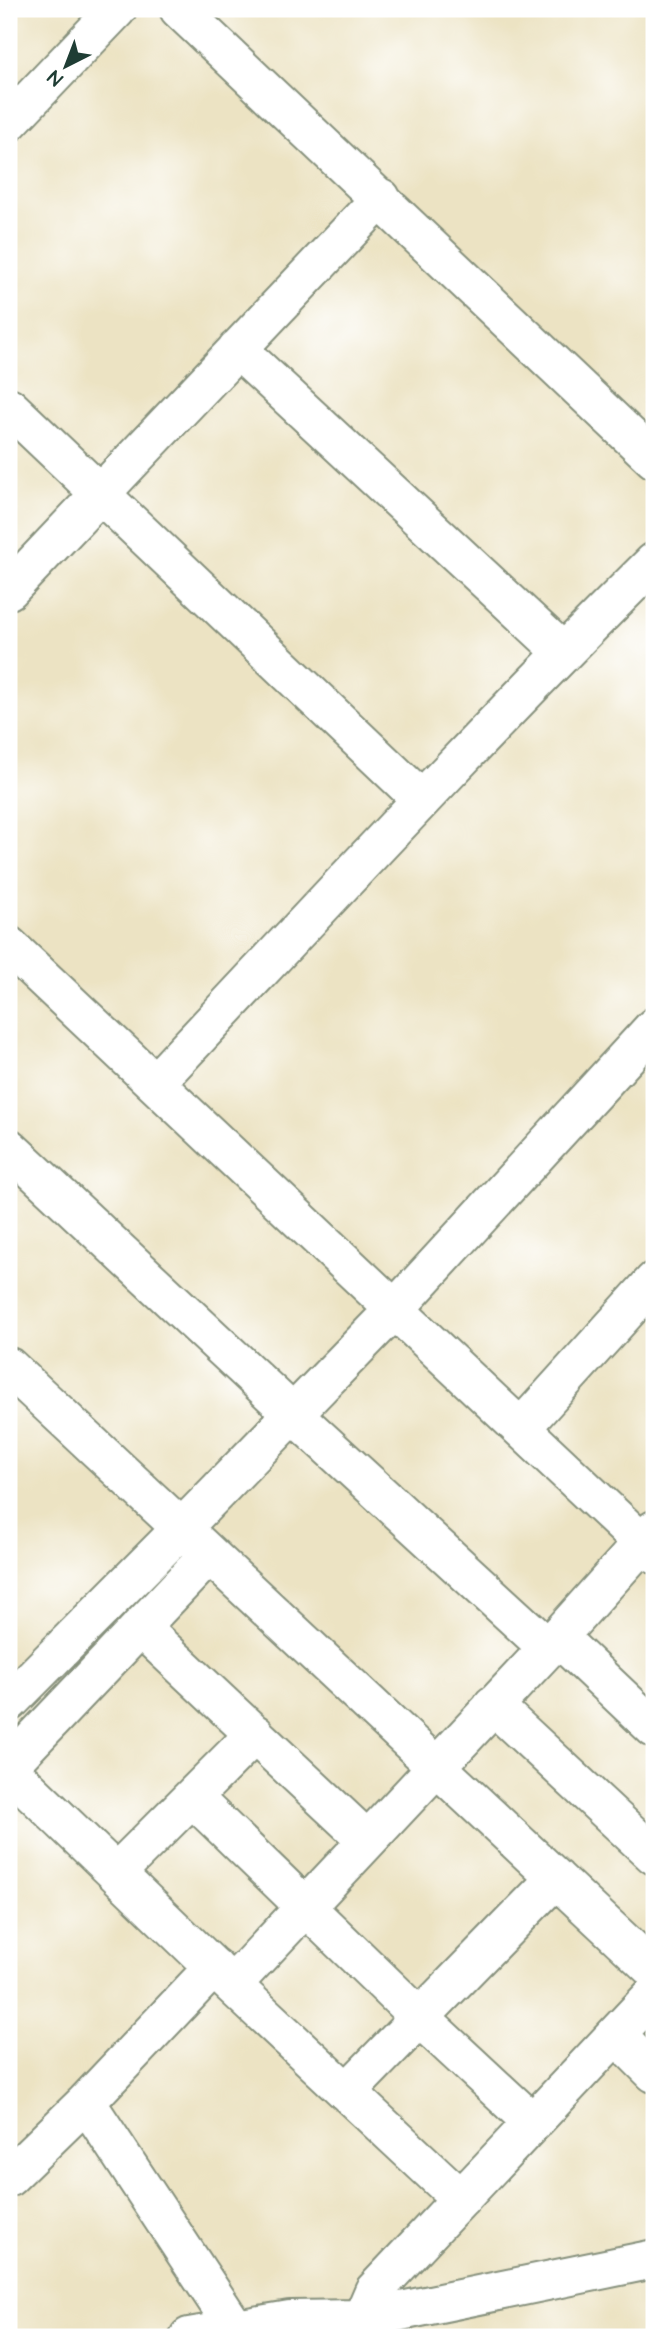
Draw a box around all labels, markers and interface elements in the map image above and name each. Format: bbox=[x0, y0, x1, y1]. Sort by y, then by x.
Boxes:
north arrow bbox=[32, 32, 102, 102]
text: N bbox=[42, 63, 69, 92]

